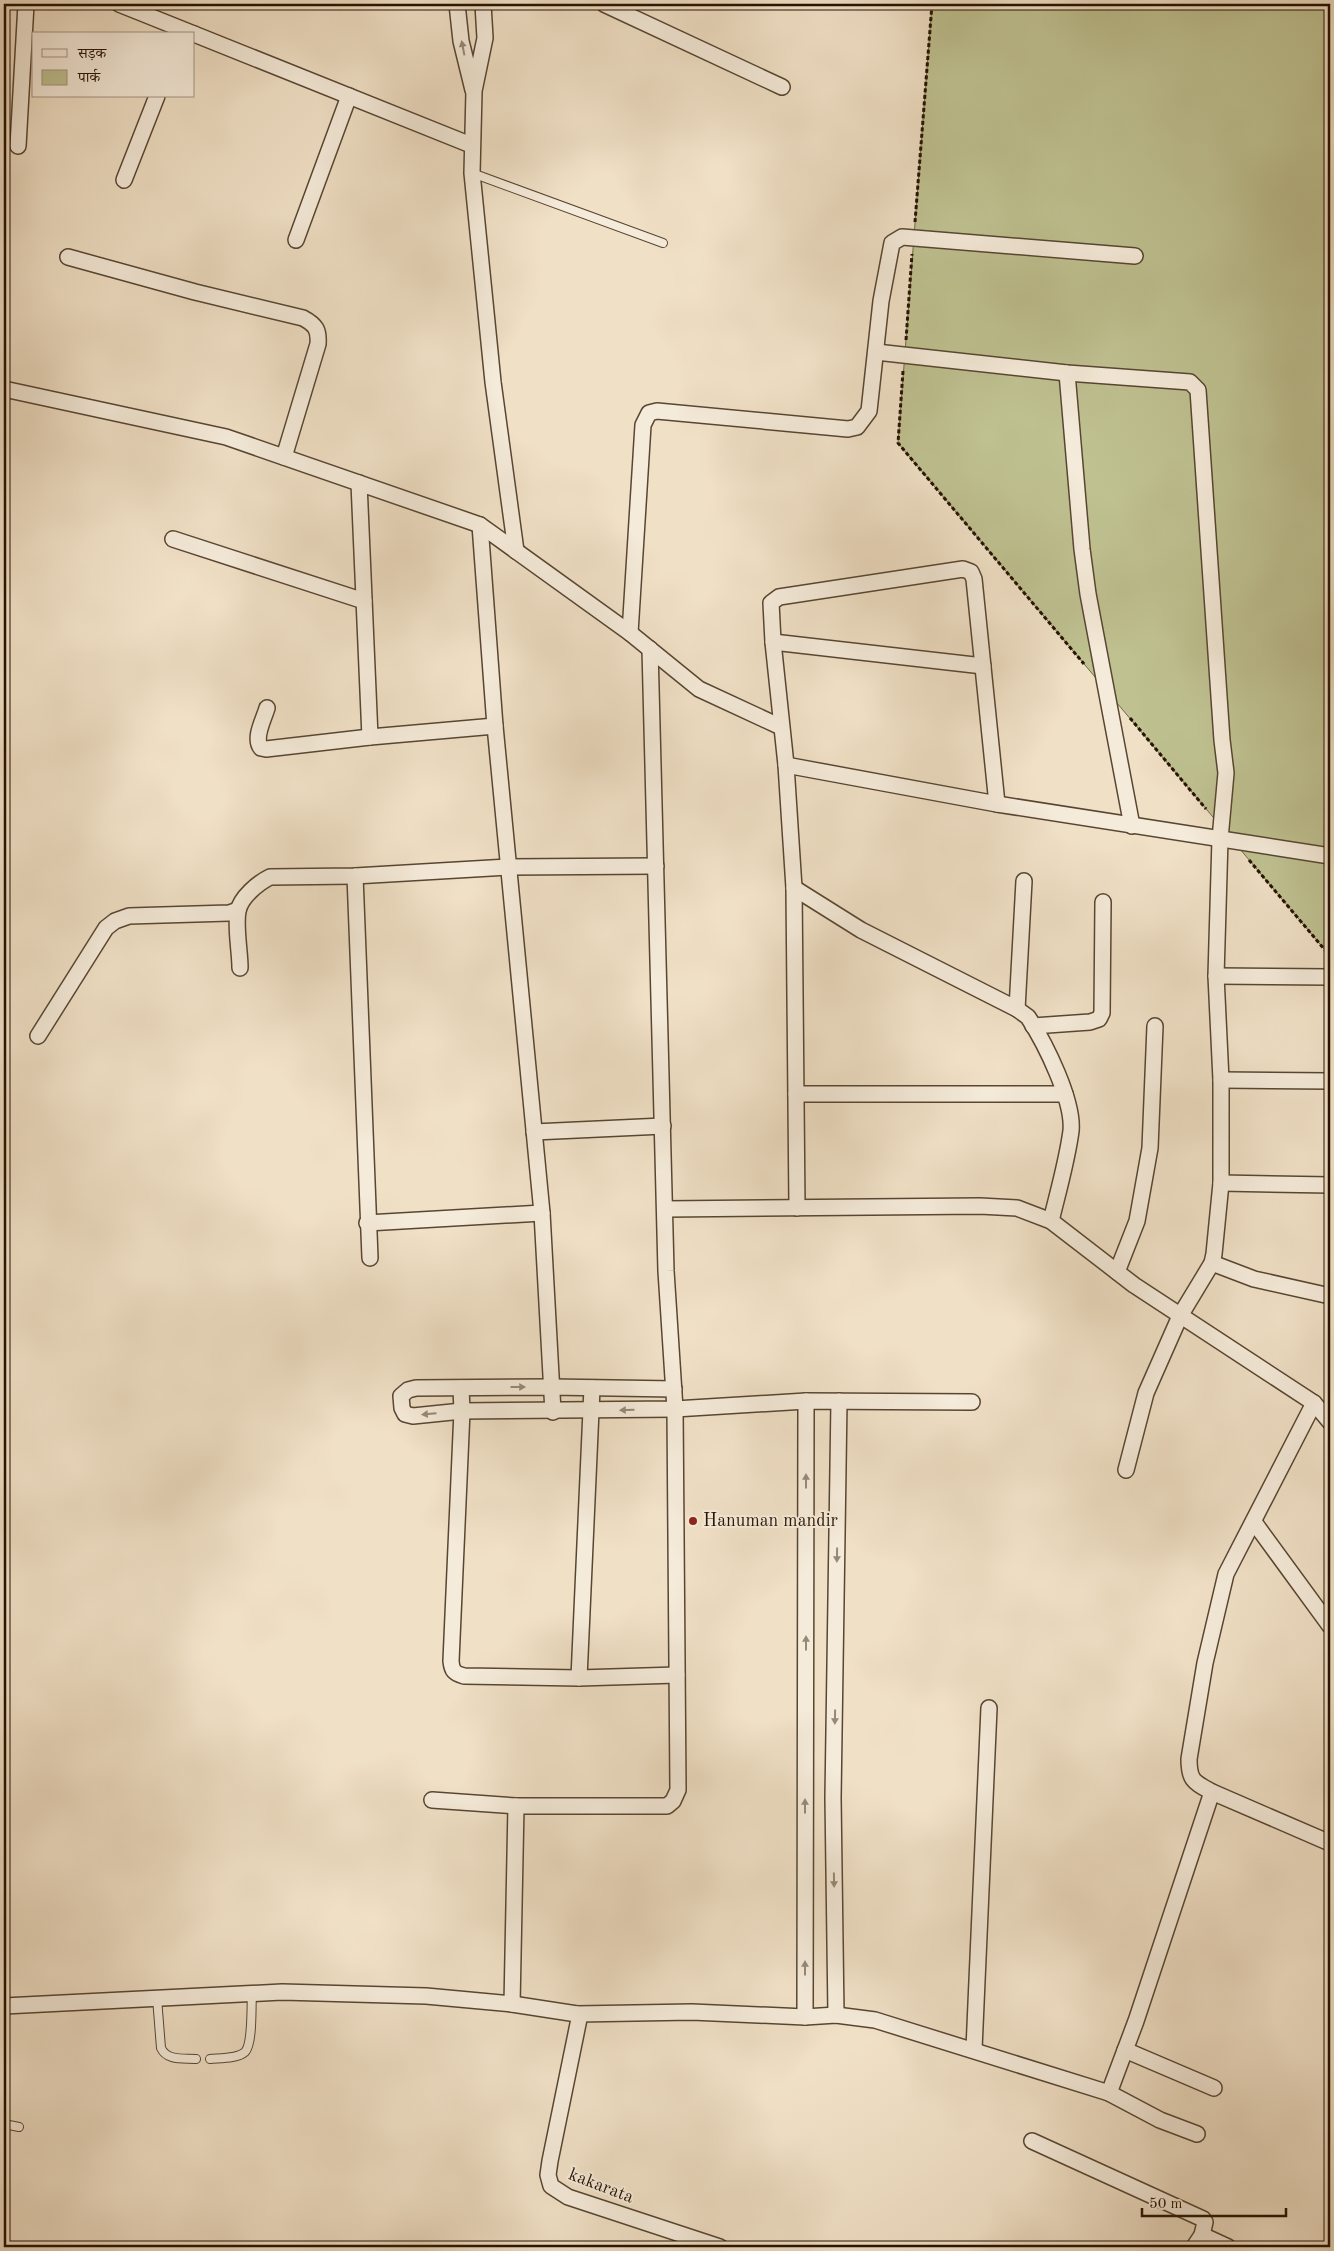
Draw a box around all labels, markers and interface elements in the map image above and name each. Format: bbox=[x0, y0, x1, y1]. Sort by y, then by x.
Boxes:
legend bbox=[32, 32, 195, 98]
one-way arrow bbox=[458, 40, 466, 56]
text: सड़क bbox=[77, 47, 107, 62]
text: पार्क bbox=[77, 68, 101, 86]
one-way arrow bbox=[510, 1383, 526, 1391]
one-way arrow bbox=[618, 1406, 634, 1414]
one-way arrow bbox=[421, 1411, 437, 1419]
one-way arrow bbox=[802, 1472, 810, 1488]
place label: Hanuman mandir bbox=[703, 1512, 839, 1530]
marker: Hanuman mandir bbox=[687, 1515, 699, 1527]
one-way arrow bbox=[833, 1547, 841, 1563]
one-way arrow bbox=[802, 1635, 810, 1651]
one-way arrow bbox=[830, 1710, 838, 1726]
one-way arrow bbox=[801, 1797, 809, 1813]
one-way arrow bbox=[830, 1872, 838, 1888]
one-way arrow bbox=[801, 1960, 809, 1976]
street label: kakarata bbox=[566, 2165, 636, 2207]
scale bar bbox=[1142, 2186, 1285, 2218]
text: 50 m bbox=[1149, 2197, 1183, 2212]

